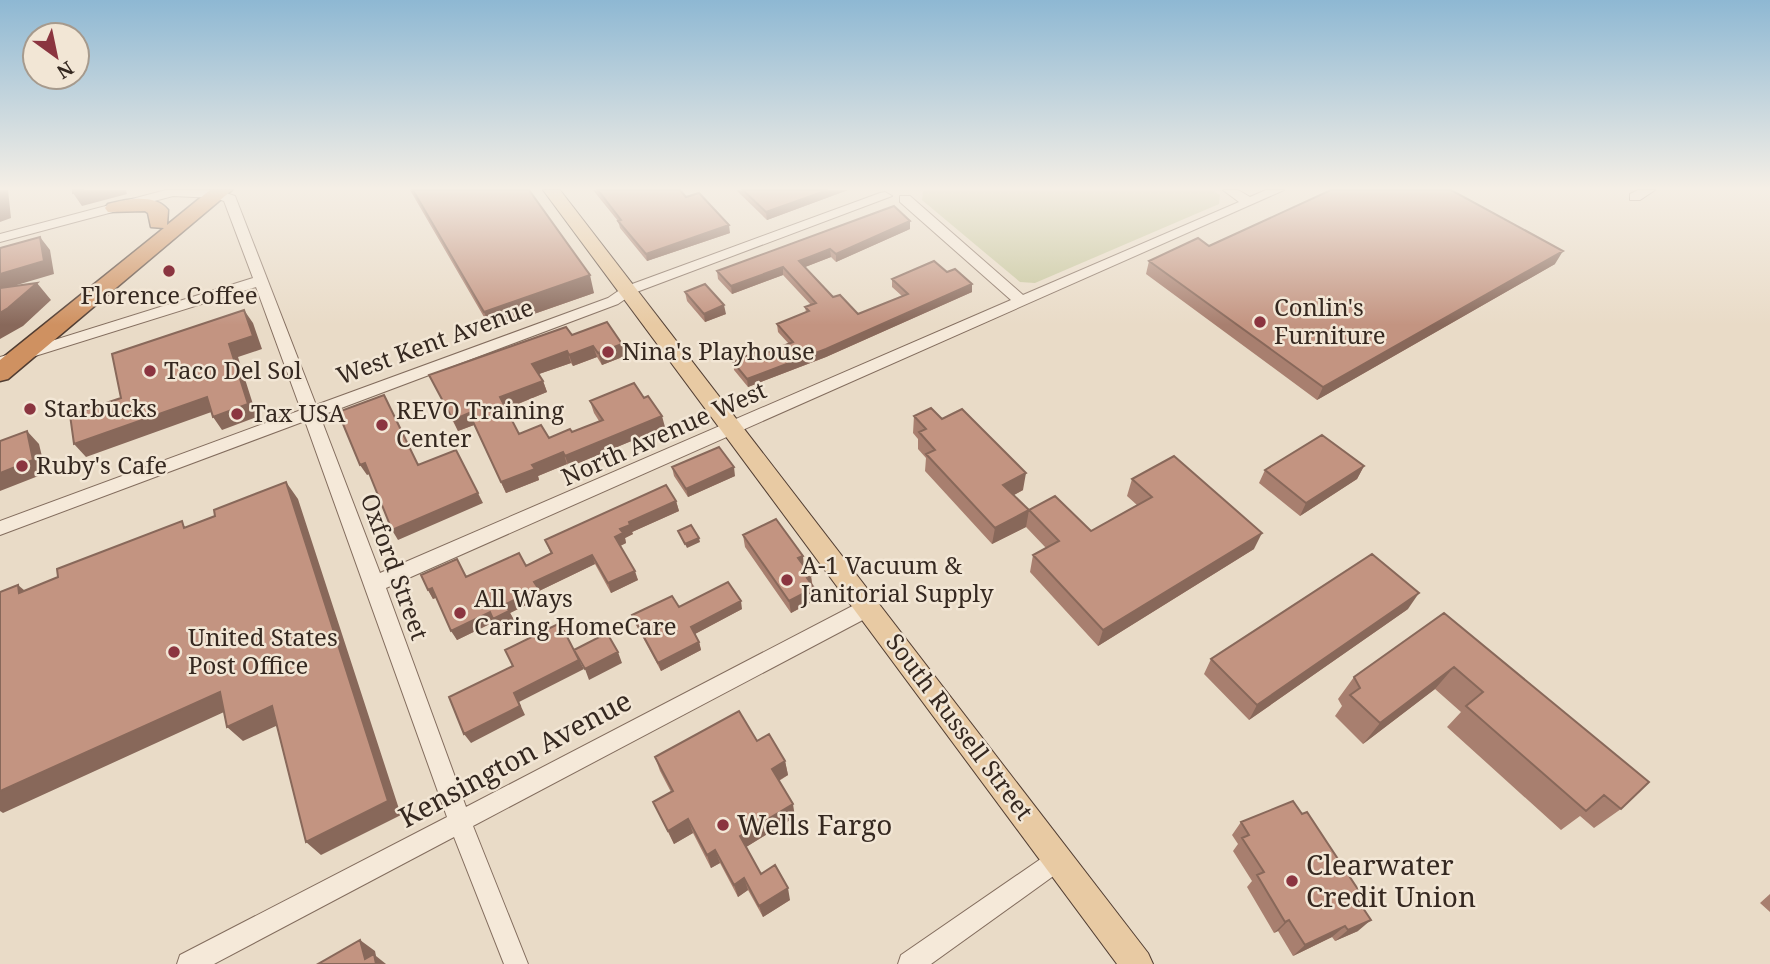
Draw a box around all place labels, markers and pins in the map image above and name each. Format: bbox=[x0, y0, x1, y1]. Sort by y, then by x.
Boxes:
marker: Florence Coffee bbox=[161, 263, 177, 279]
place label: Florence Coffee bbox=[80, 278, 258, 311]
place label: Conlin's Furniture bbox=[1274, 290, 1386, 351]
marker: Conlin's Furniture bbox=[1252, 314, 1268, 330]
place label: Nina's Playhouse bbox=[622, 334, 815, 367]
marker: Nina's Playhouse bbox=[600, 344, 616, 360]
place label: Taco Del Sol bbox=[164, 353, 302, 386]
marker: Taco Del Sol bbox=[142, 363, 158, 379]
place label: Starbucks bbox=[44, 391, 157, 424]
place label: REVO Training Center bbox=[396, 393, 564, 454]
place label: Tax USA bbox=[251, 396, 345, 429]
marker: Starbucks bbox=[22, 401, 38, 417]
marker: Tax USA bbox=[229, 406, 245, 422]
marker: REVO Training Center bbox=[374, 417, 390, 433]
place label: Ruby's Cafe bbox=[36, 448, 167, 481]
marker: Ruby's Cafe bbox=[14, 458, 30, 474]
place label: A-1 Vacuum & Janitorial Supply bbox=[800, 548, 994, 609]
marker: A-1 Vacuum & Janitorial Supply bbox=[779, 572, 795, 588]
place label: All Ways Caring HomeCare bbox=[474, 581, 677, 642]
marker: All Ways Caring HomeCare bbox=[452, 605, 468, 621]
place label: United States Post Office bbox=[188, 620, 338, 681]
marker: United States Post Office bbox=[166, 644, 182, 660]
place label: Wells Fargo bbox=[737, 805, 892, 843]
marker: Wells Fargo bbox=[715, 817, 731, 833]
place label: Clearwater Credit Union bbox=[1306, 845, 1476, 915]
marker: Clearwater Credit Union bbox=[1284, 873, 1300, 889]

